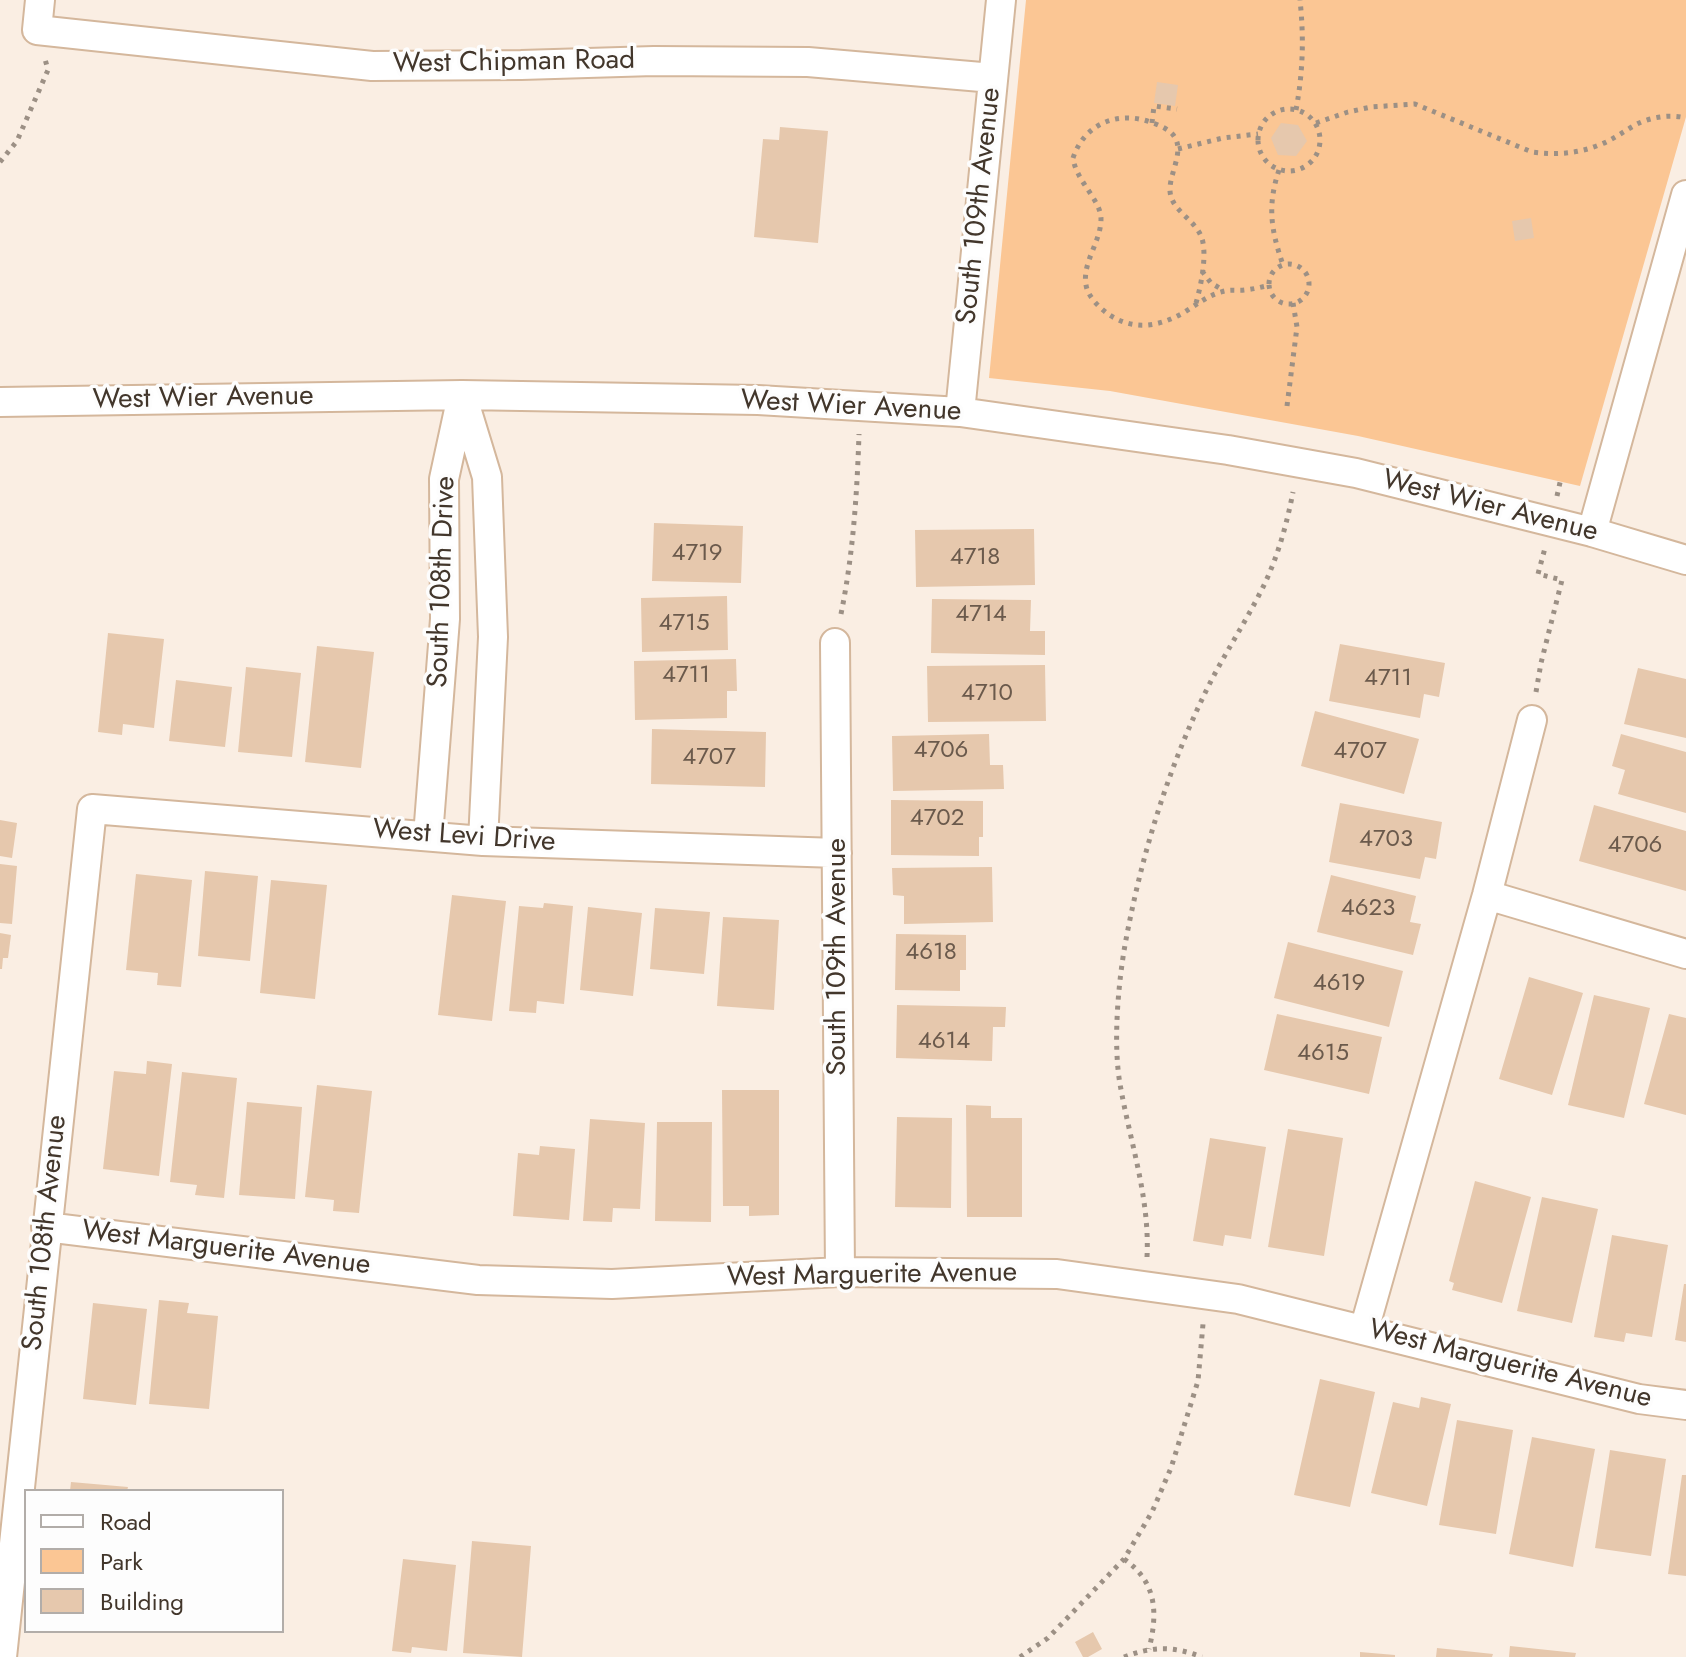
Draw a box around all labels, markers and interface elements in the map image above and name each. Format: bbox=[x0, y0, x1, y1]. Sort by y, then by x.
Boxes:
street label: West Chipman Road bbox=[393, 44, 635, 82]
street label: South 109th Avenue bbox=[951, 86, 1009, 326]
street label: West Wier Avenue bbox=[92, 380, 314, 418]
street label: West Wier Avenue bbox=[740, 384, 962, 430]
street label: West Wier Avenue bbox=[1379, 464, 1601, 550]
street label: South 108th Drive bbox=[423, 476, 463, 688]
house number: 4719 bbox=[671, 540, 723, 568]
house number: 4718 bbox=[950, 544, 1000, 572]
house number: 4714 bbox=[955, 601, 1007, 629]
house number: 4715 bbox=[659, 610, 709, 638]
house number: 4711 bbox=[662, 662, 710, 690]
house number: 4711 bbox=[1364, 665, 1412, 693]
house number: 4710 bbox=[961, 680, 1013, 708]
house number: 4706 bbox=[914, 737, 968, 765]
house number: 4707 bbox=[1333, 738, 1387, 766]
house number: 4707 bbox=[682, 744, 736, 772]
house number: 4702 bbox=[910, 805, 964, 833]
street label: West Levi Drive bbox=[371, 814, 557, 860]
house number: 4703 bbox=[1359, 826, 1413, 854]
house number: 4706 bbox=[1608, 832, 1662, 860]
street label: South 109th Avenue bbox=[821, 838, 855, 1076]
house number: 4623 bbox=[1341, 895, 1395, 923]
house number: 4618 bbox=[905, 939, 957, 967]
house number: 4619 bbox=[1313, 970, 1365, 998]
house number: 4614 bbox=[918, 1028, 970, 1056]
house number: 4615 bbox=[1297, 1040, 1349, 1068]
street label: South 108th Avenue bbox=[17, 1113, 75, 1353]
street label: West Marguerite Avenue bbox=[80, 1215, 372, 1283]
street label: West Marguerite Avenue bbox=[727, 1257, 1017, 1295]
street label: West Marguerite Avenue bbox=[1365, 1314, 1655, 1416]
legend bbox=[24, 1489, 284, 1633]
text: Road bbox=[100, 1504, 152, 1539]
text: Park bbox=[100, 1544, 143, 1579]
text: Building bbox=[100, 1584, 184, 1619]

